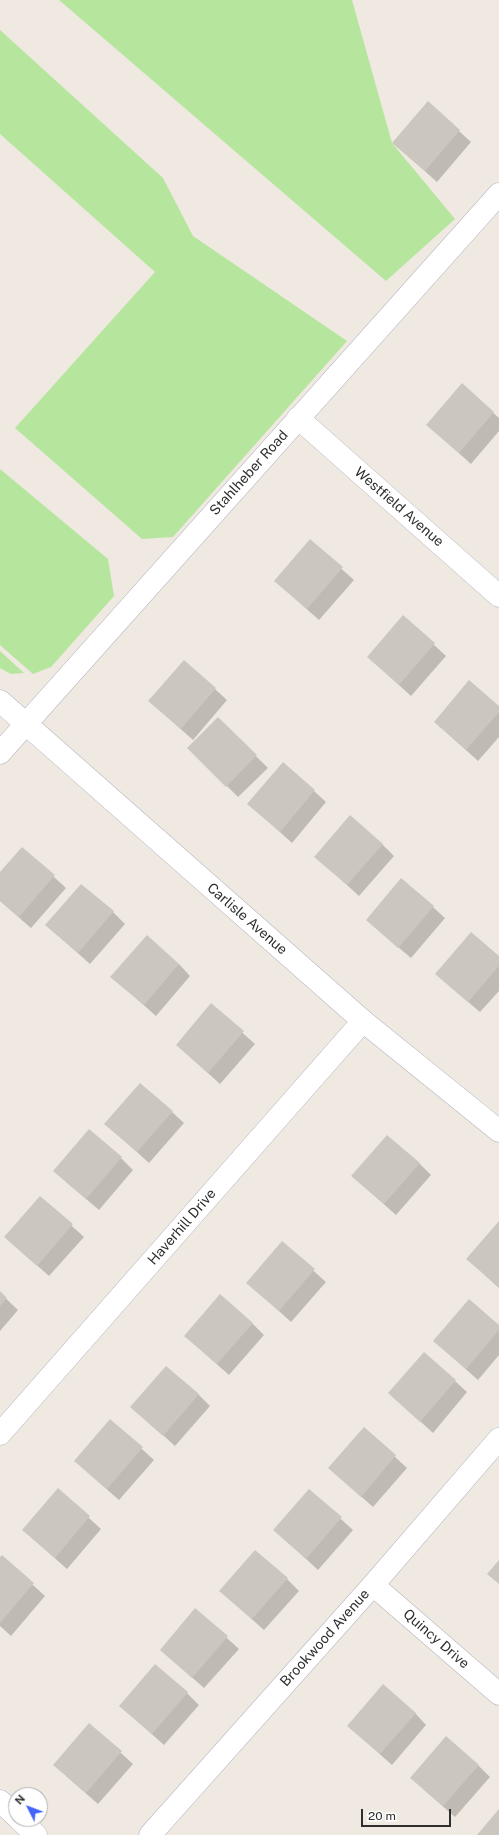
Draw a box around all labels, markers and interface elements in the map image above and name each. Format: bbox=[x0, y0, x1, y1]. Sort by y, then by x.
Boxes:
street label: Stahlheber Road bbox=[206, 427, 292, 519]
street label: Westfield Avenue bbox=[351, 464, 447, 550]
street label: Carlisle Avenue bbox=[203, 880, 291, 958]
street label: Haverhill Drive bbox=[144, 1186, 220, 1268]
street label: Brookwood Avenue bbox=[277, 1586, 373, 1690]
street label: Quincy Drive bbox=[399, 1606, 473, 1672]
north arrow bbox=[8, 1787, 48, 1827]
text: N bbox=[12, 1792, 27, 1807]
scale bar bbox=[363, 1801, 453, 1827]
text: 20 m bbox=[368, 1809, 396, 1823]

